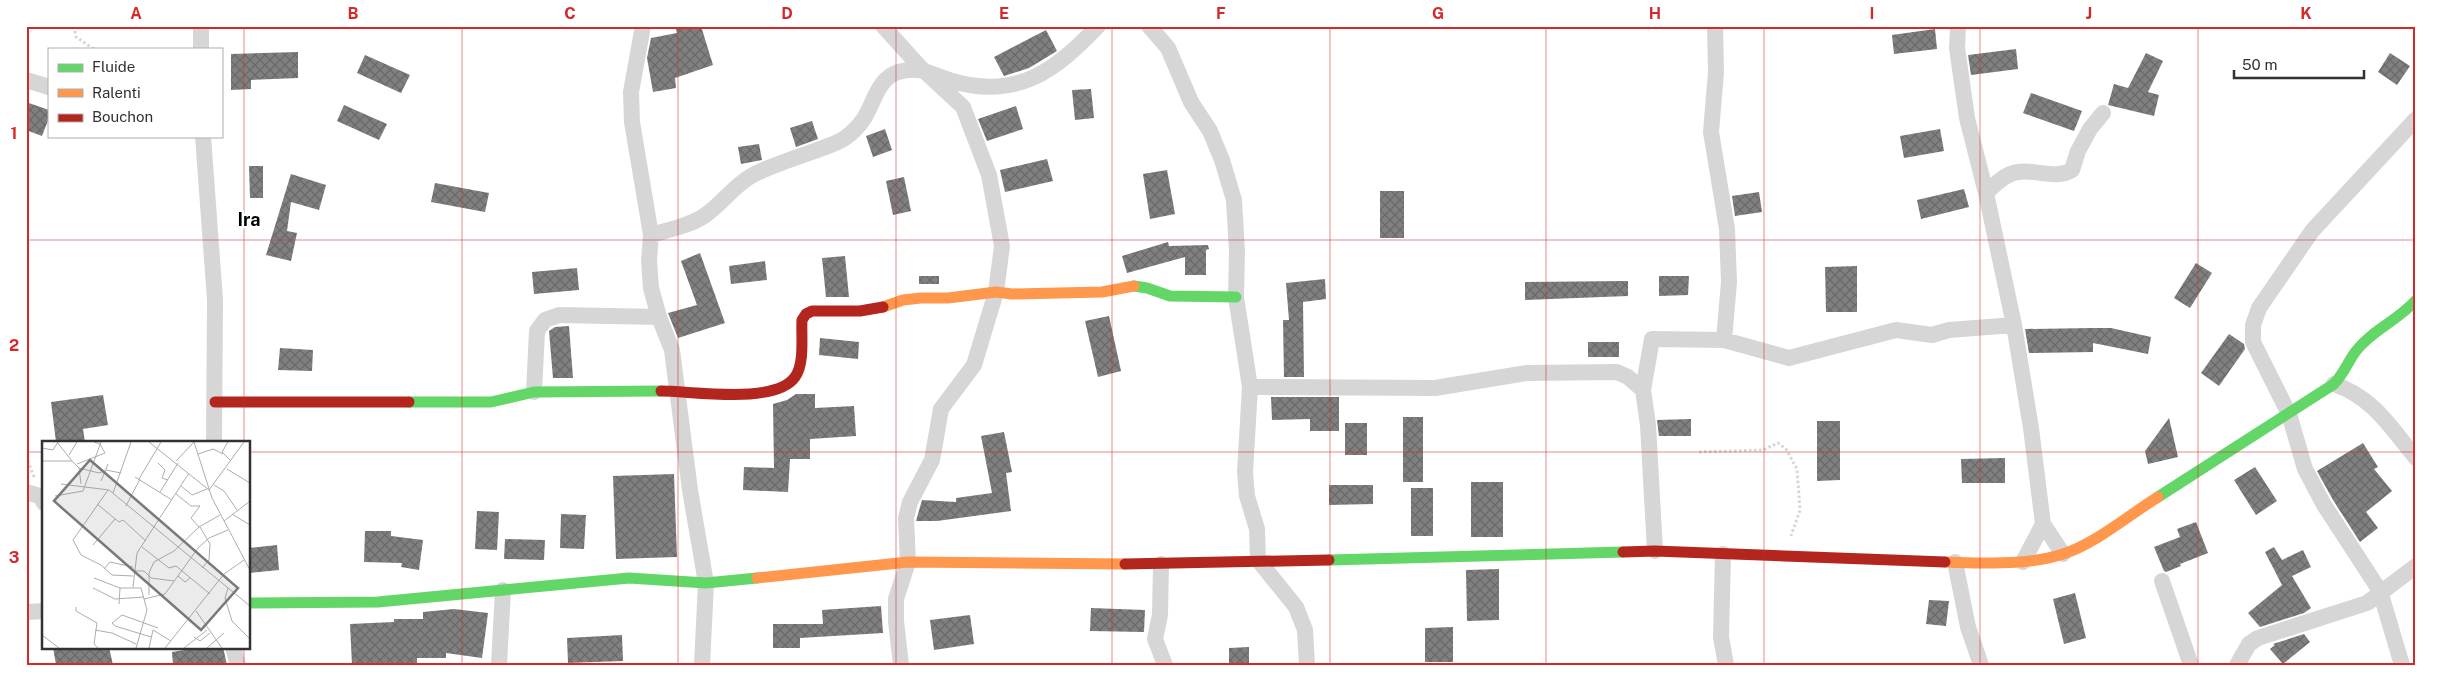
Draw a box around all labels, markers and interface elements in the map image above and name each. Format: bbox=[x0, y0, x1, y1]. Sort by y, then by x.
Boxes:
text: A bbox=[130, 4, 142, 23]
text: B bbox=[348, 4, 359, 23]
text: C bbox=[564, 4, 576, 23]
text: D bbox=[781, 4, 793, 23]
text: E bbox=[999, 4, 1009, 23]
text: F bbox=[1216, 4, 1226, 23]
text: G bbox=[1432, 4, 1444, 23]
text: H bbox=[1649, 4, 1661, 23]
text: I bbox=[1870, 4, 1874, 23]
text: J bbox=[2086, 4, 2092, 23]
text: K bbox=[2300, 4, 2312, 23]
legend bbox=[48, 48, 222, 138]
scale bar bbox=[2234, 48, 2364, 80]
text: 50 m bbox=[2242, 56, 2277, 73]
text: Fluide bbox=[92, 58, 135, 75]
text: Ralenti bbox=[92, 84, 141, 101]
text: Bouchon bbox=[92, 108, 153, 125]
text: 1 bbox=[11, 124, 17, 143]
district label: Ira bbox=[238, 209, 260, 230]
text: 2 bbox=[9, 336, 19, 355]
inset map bbox=[42, 441, 250, 648]
text: 3 bbox=[9, 548, 19, 567]

